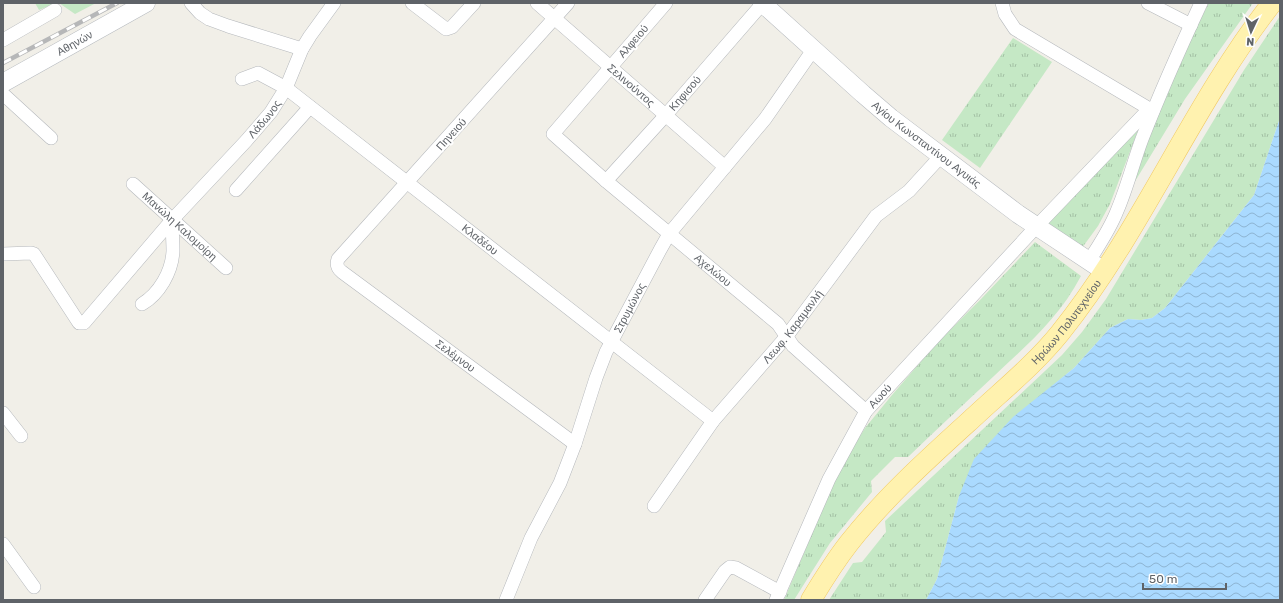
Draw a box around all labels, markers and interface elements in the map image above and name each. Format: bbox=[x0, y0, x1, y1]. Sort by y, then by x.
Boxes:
north arrow bbox=[1231, 12, 1271, 52]
street label: Αλφειού bbox=[616, 22, 651, 60]
street label: Αθηνών bbox=[55, 28, 96, 59]
text: N bbox=[1246, 35, 1255, 48]
street label: Σελινούντος bbox=[605, 61, 657, 110]
street label: Κηφισού bbox=[667, 73, 704, 114]
street label: Λάδωνος bbox=[245, 98, 284, 141]
street label: Αγίου Κωνσταντίνου Αγυιάς bbox=[869, 99, 983, 191]
street label: Πηνειού bbox=[433, 115, 469, 153]
street label: Μανώλη Καλομοίρη bbox=[139, 190, 219, 264]
street label: Κλαδέου bbox=[459, 222, 500, 258]
street label: Αχελώου bbox=[692, 251, 734, 289]
street label: Ηρώων Πολυτεχνείου bbox=[1029, 277, 1104, 367]
street label: Στρυμώνος bbox=[611, 281, 648, 335]
street label: Λεωφ. Καραμανλή bbox=[760, 288, 826, 366]
street label: Σελέμνου bbox=[433, 337, 478, 375]
street label: Αωού bbox=[866, 382, 895, 411]
scale bar bbox=[1143, 565, 1226, 591]
text: 50 m bbox=[1149, 572, 1177, 586]

